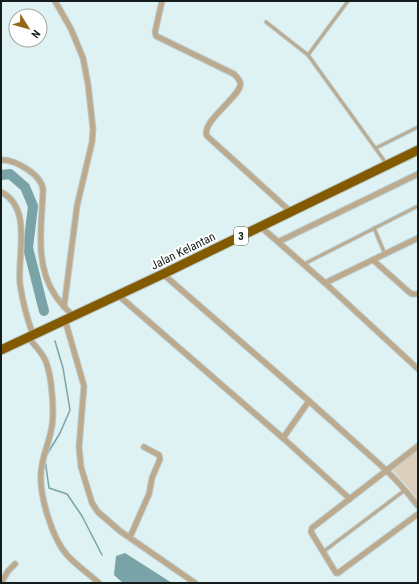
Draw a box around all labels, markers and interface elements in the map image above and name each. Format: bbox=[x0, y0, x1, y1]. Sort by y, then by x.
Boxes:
north arrow bbox=[8, 8, 48, 48]
text: N bbox=[28, 27, 43, 41]
road number: 3 bbox=[234, 227, 248, 245]
street label: Jalan Kelantan bbox=[148, 229, 218, 273]

